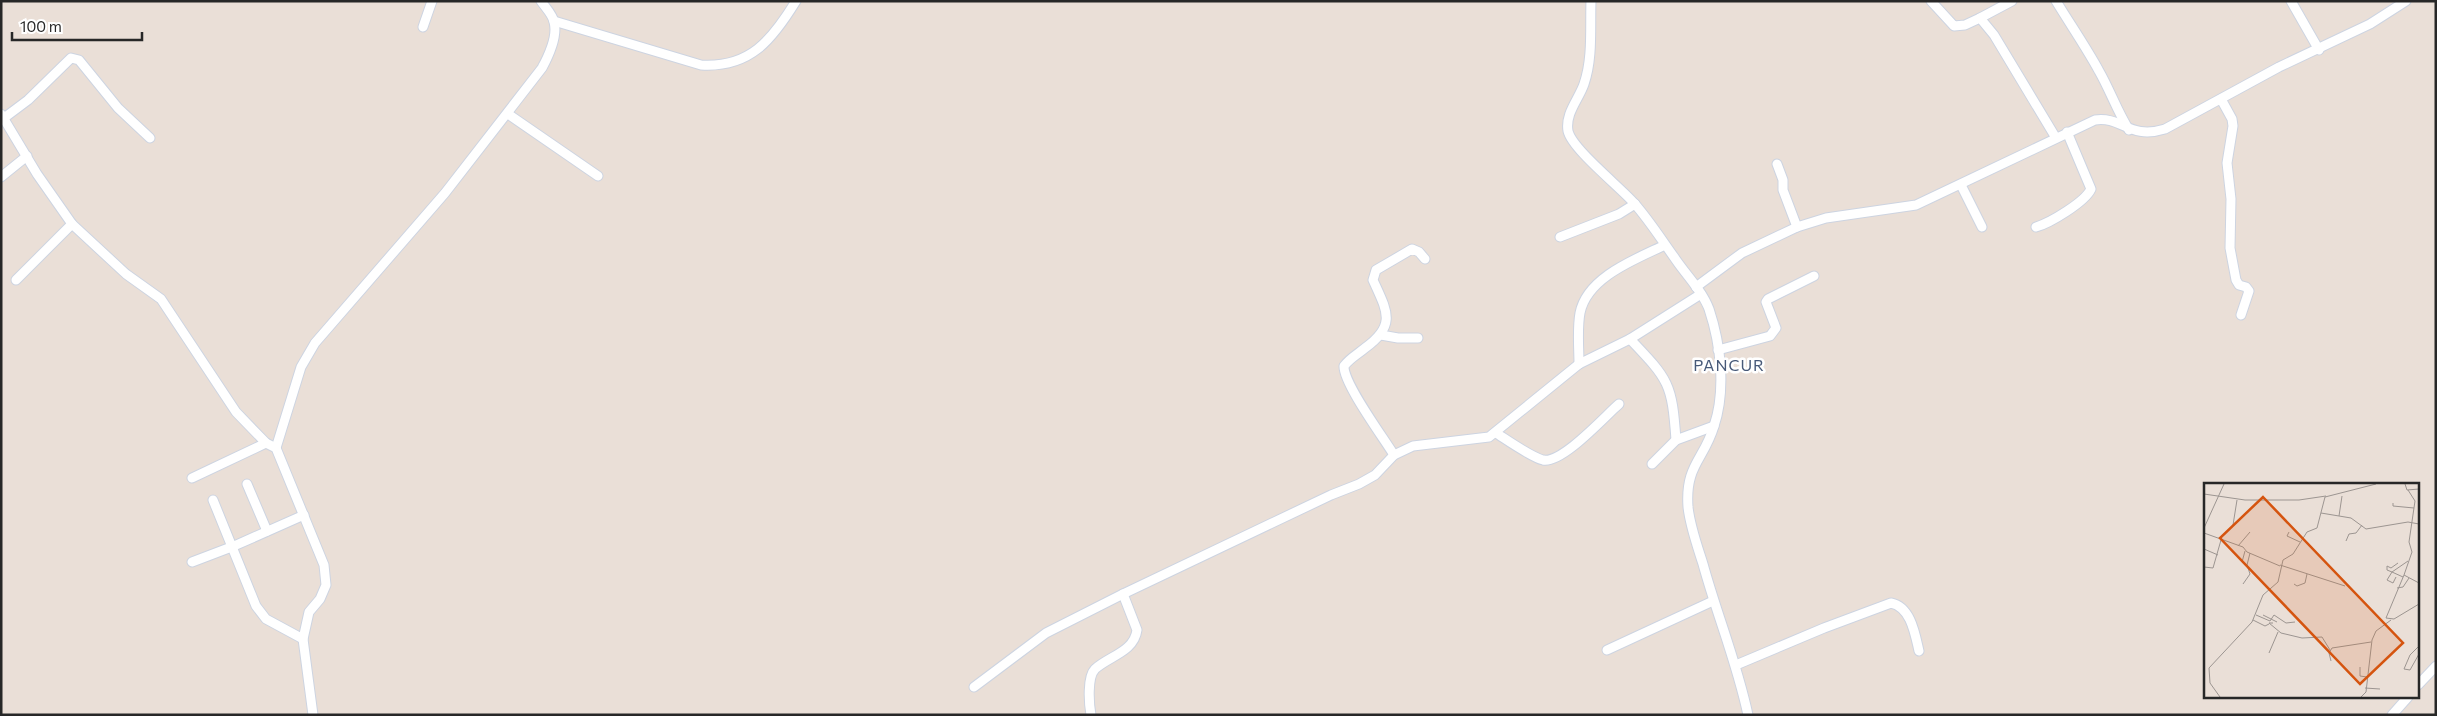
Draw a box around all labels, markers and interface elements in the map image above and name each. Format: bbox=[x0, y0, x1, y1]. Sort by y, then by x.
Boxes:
scale bar bbox=[12, 10, 142, 42]
text: 100 m bbox=[20, 17, 62, 35]
district label: PANCUR bbox=[1693, 355, 1765, 374]
inset map bbox=[2204, 483, 2420, 698]

